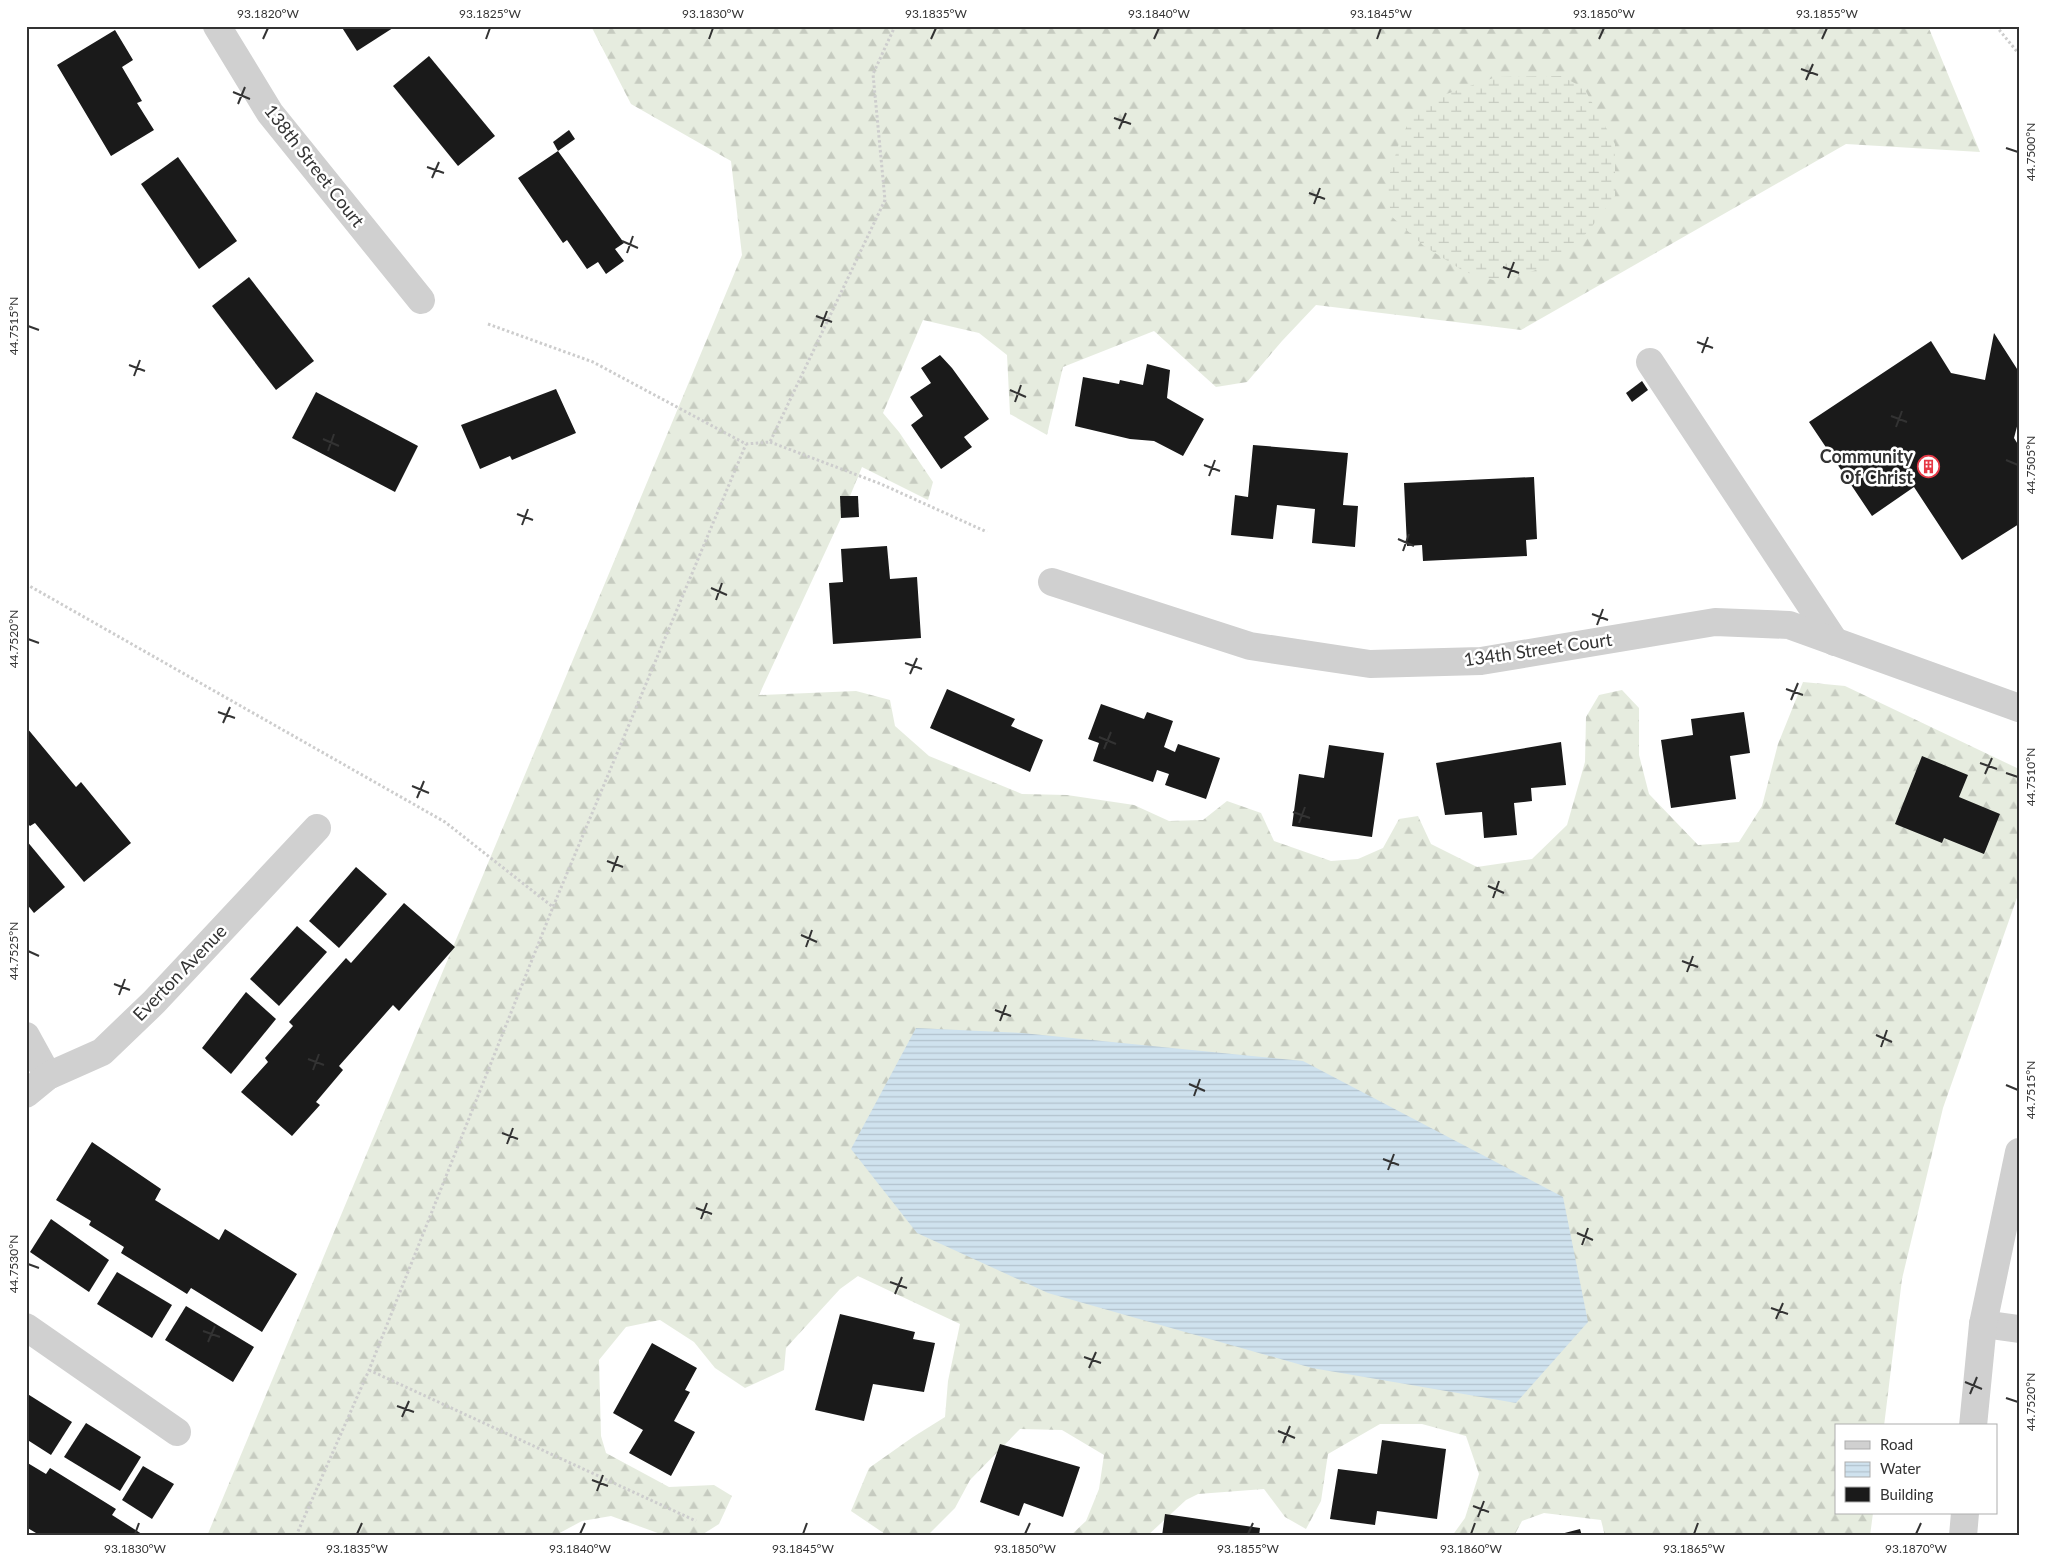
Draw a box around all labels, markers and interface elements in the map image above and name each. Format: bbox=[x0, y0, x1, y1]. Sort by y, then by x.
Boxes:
text: 93.1820°W bbox=[237, 6, 300, 21]
text: 93.1825°W bbox=[459, 6, 522, 21]
text: 93.1830°W bbox=[682, 6, 745, 21]
text: 93.1835°W bbox=[905, 6, 968, 21]
text: 93.1840°W bbox=[1128, 6, 1191, 21]
text: 93.1845°W bbox=[1350, 6, 1413, 21]
text: 93.1850°W bbox=[1573, 6, 1636, 21]
text: 93.1855°W bbox=[1796, 6, 1859, 21]
street label: 138th Street Court bbox=[260, 100, 370, 231]
text: 44.7500°N bbox=[2023, 123, 2038, 181]
text: 44.7515°N bbox=[6, 297, 21, 355]
text: 44.7505°N bbox=[2023, 436, 2038, 494]
place label: Community Of Christ bbox=[1820, 445, 1914, 488]
building icon: Community Of Christ bbox=[1917, 455, 1941, 479]
text: 44.7520°N bbox=[6, 610, 21, 668]
street label: 134th Street Court bbox=[1462, 628, 1614, 670]
text: 44.7510°N bbox=[2023, 748, 2038, 806]
street label: Everton Avenue bbox=[128, 920, 231, 1025]
text: 44.7525°N bbox=[6, 922, 21, 980]
text: 44.7515°N bbox=[2023, 1061, 2038, 1119]
text: 44.7530°N bbox=[6, 1235, 21, 1293]
text: 44.7520°N bbox=[2023, 1373, 2038, 1431]
legend bbox=[1835, 1424, 1998, 1514]
text: Road bbox=[1880, 1435, 1913, 1453]
text: Water bbox=[1880, 1459, 1921, 1477]
text: Building bbox=[1880, 1485, 1933, 1503]
text: 93.1830°W bbox=[104, 1541, 167, 1556]
text: 93.1835°W bbox=[326, 1541, 389, 1556]
text: 93.1840°W bbox=[549, 1541, 612, 1556]
text: 93.1845°W bbox=[772, 1541, 835, 1556]
text: 93.1850°W bbox=[994, 1541, 1057, 1556]
text: 93.1855°W bbox=[1217, 1541, 1280, 1556]
text: 93.1860°W bbox=[1440, 1541, 1503, 1556]
text: 93.1865°W bbox=[1663, 1541, 1726, 1556]
text: 93.1870°W bbox=[1885, 1541, 1948, 1556]

